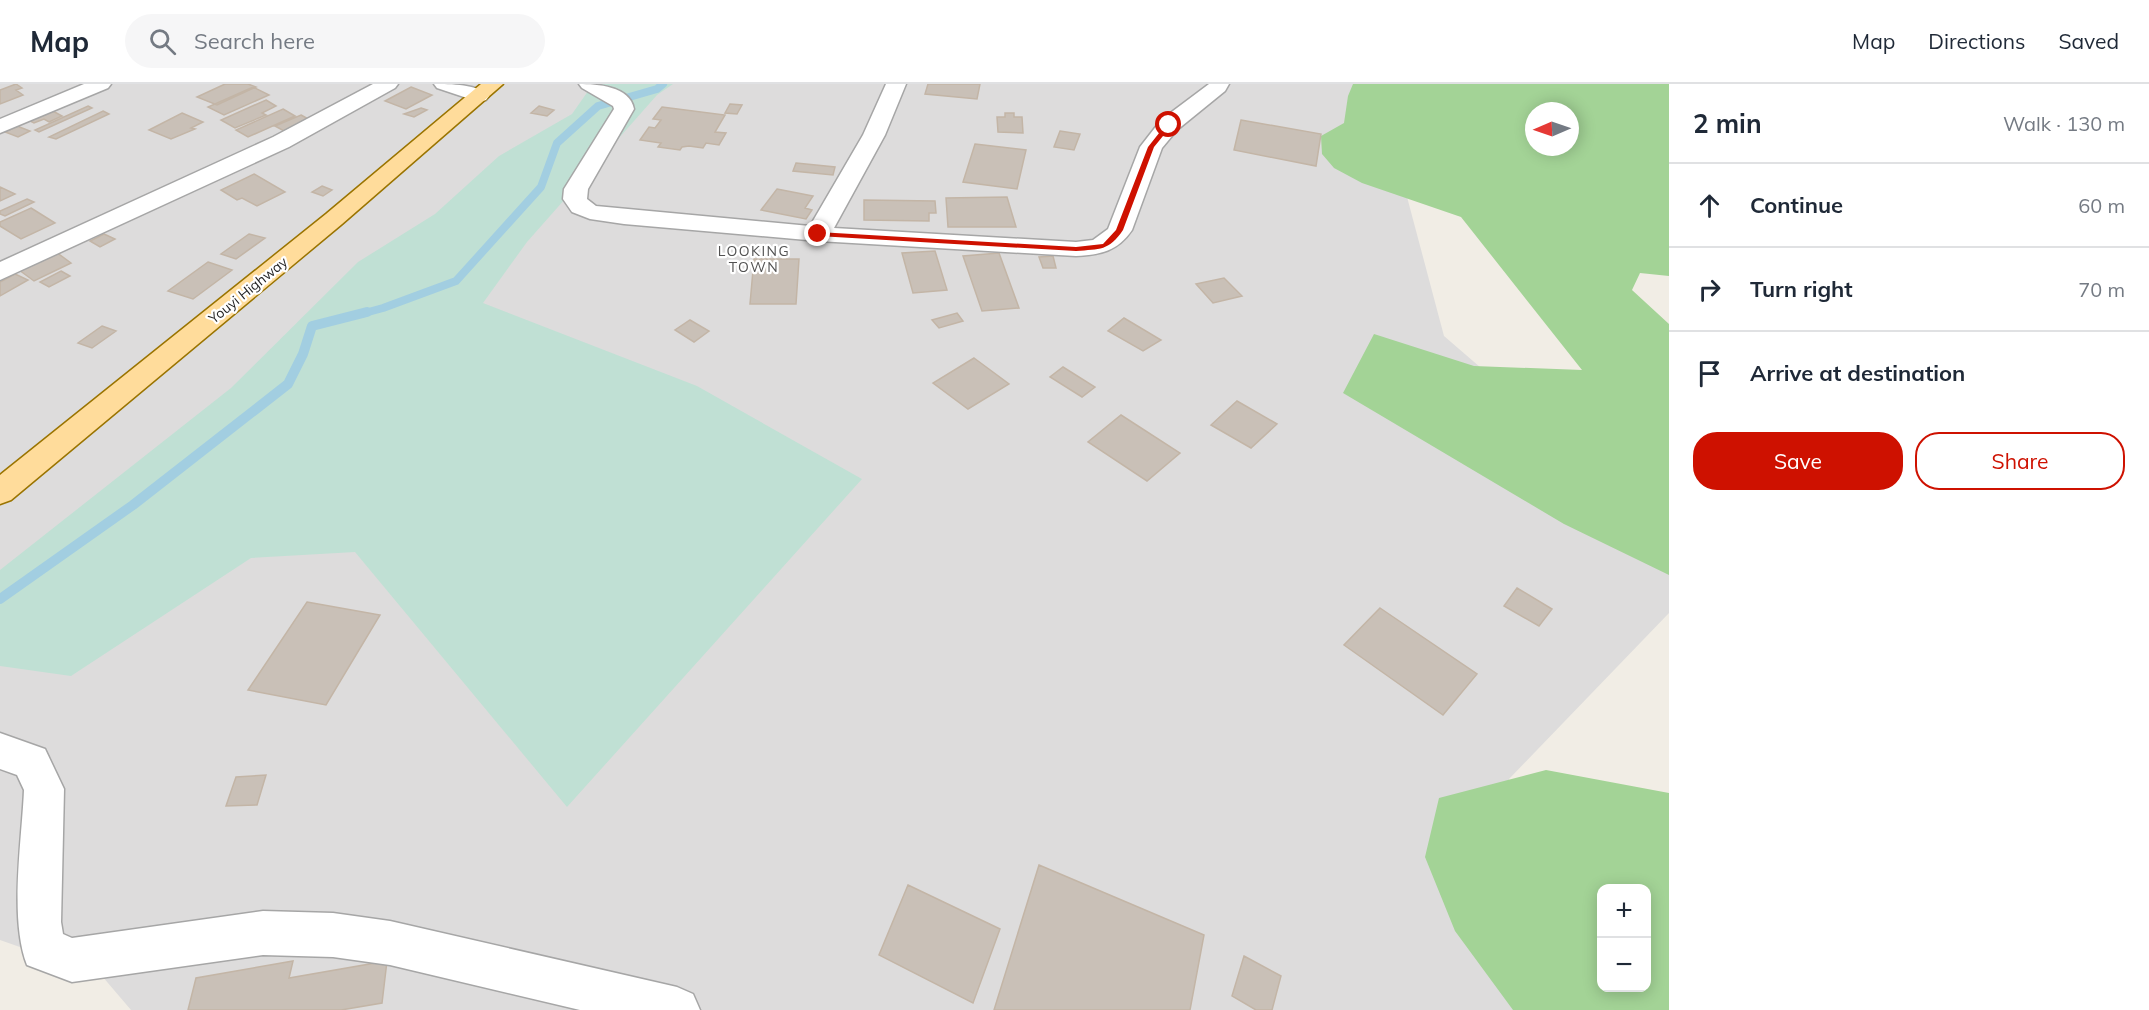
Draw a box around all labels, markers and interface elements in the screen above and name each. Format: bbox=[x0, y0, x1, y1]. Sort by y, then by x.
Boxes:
search box bbox=[125, 14, 545, 68]
text: Map bbox=[30, 24, 89, 59]
icon: search bbox=[146, 25, 179, 58]
text: Search here bbox=[194, 27, 315, 55]
text: Map bbox=[1852, 28, 1895, 54]
text: Directions bbox=[1928, 28, 2025, 54]
text: Saved bbox=[2058, 28, 2119, 54]
north arrow bbox=[1525, 102, 1579, 156]
text: 2 min bbox=[1693, 107, 1762, 140]
route start bbox=[1155, 111, 1181, 137]
text: Walk · 130 m bbox=[2003, 111, 2125, 136]
icon: ahead bbox=[1693, 189, 1726, 222]
text: Continue bbox=[1750, 191, 1843, 219]
text: 60 m bbox=[2078, 193, 2125, 218]
route end bbox=[804, 220, 830, 246]
district label: LOOKING TOWN bbox=[718, 242, 790, 276]
street label: Youyi Highway bbox=[204, 252, 292, 328]
icon: right bbox=[1693, 273, 1726, 306]
text: Turn right bbox=[1750, 275, 1853, 303]
text: 70 m bbox=[2078, 277, 2125, 302]
icon: arrive bbox=[1693, 357, 1726, 390]
text: Arrive at destination bbox=[1750, 359, 1965, 387]
button: Save bbox=[1693, 432, 1903, 490]
button: Share bbox=[1915, 432, 2125, 490]
map controls bbox=[1597, 884, 1651, 992]
button: + bbox=[1597, 884, 1651, 938]
button: − bbox=[1597, 938, 1651, 992]

